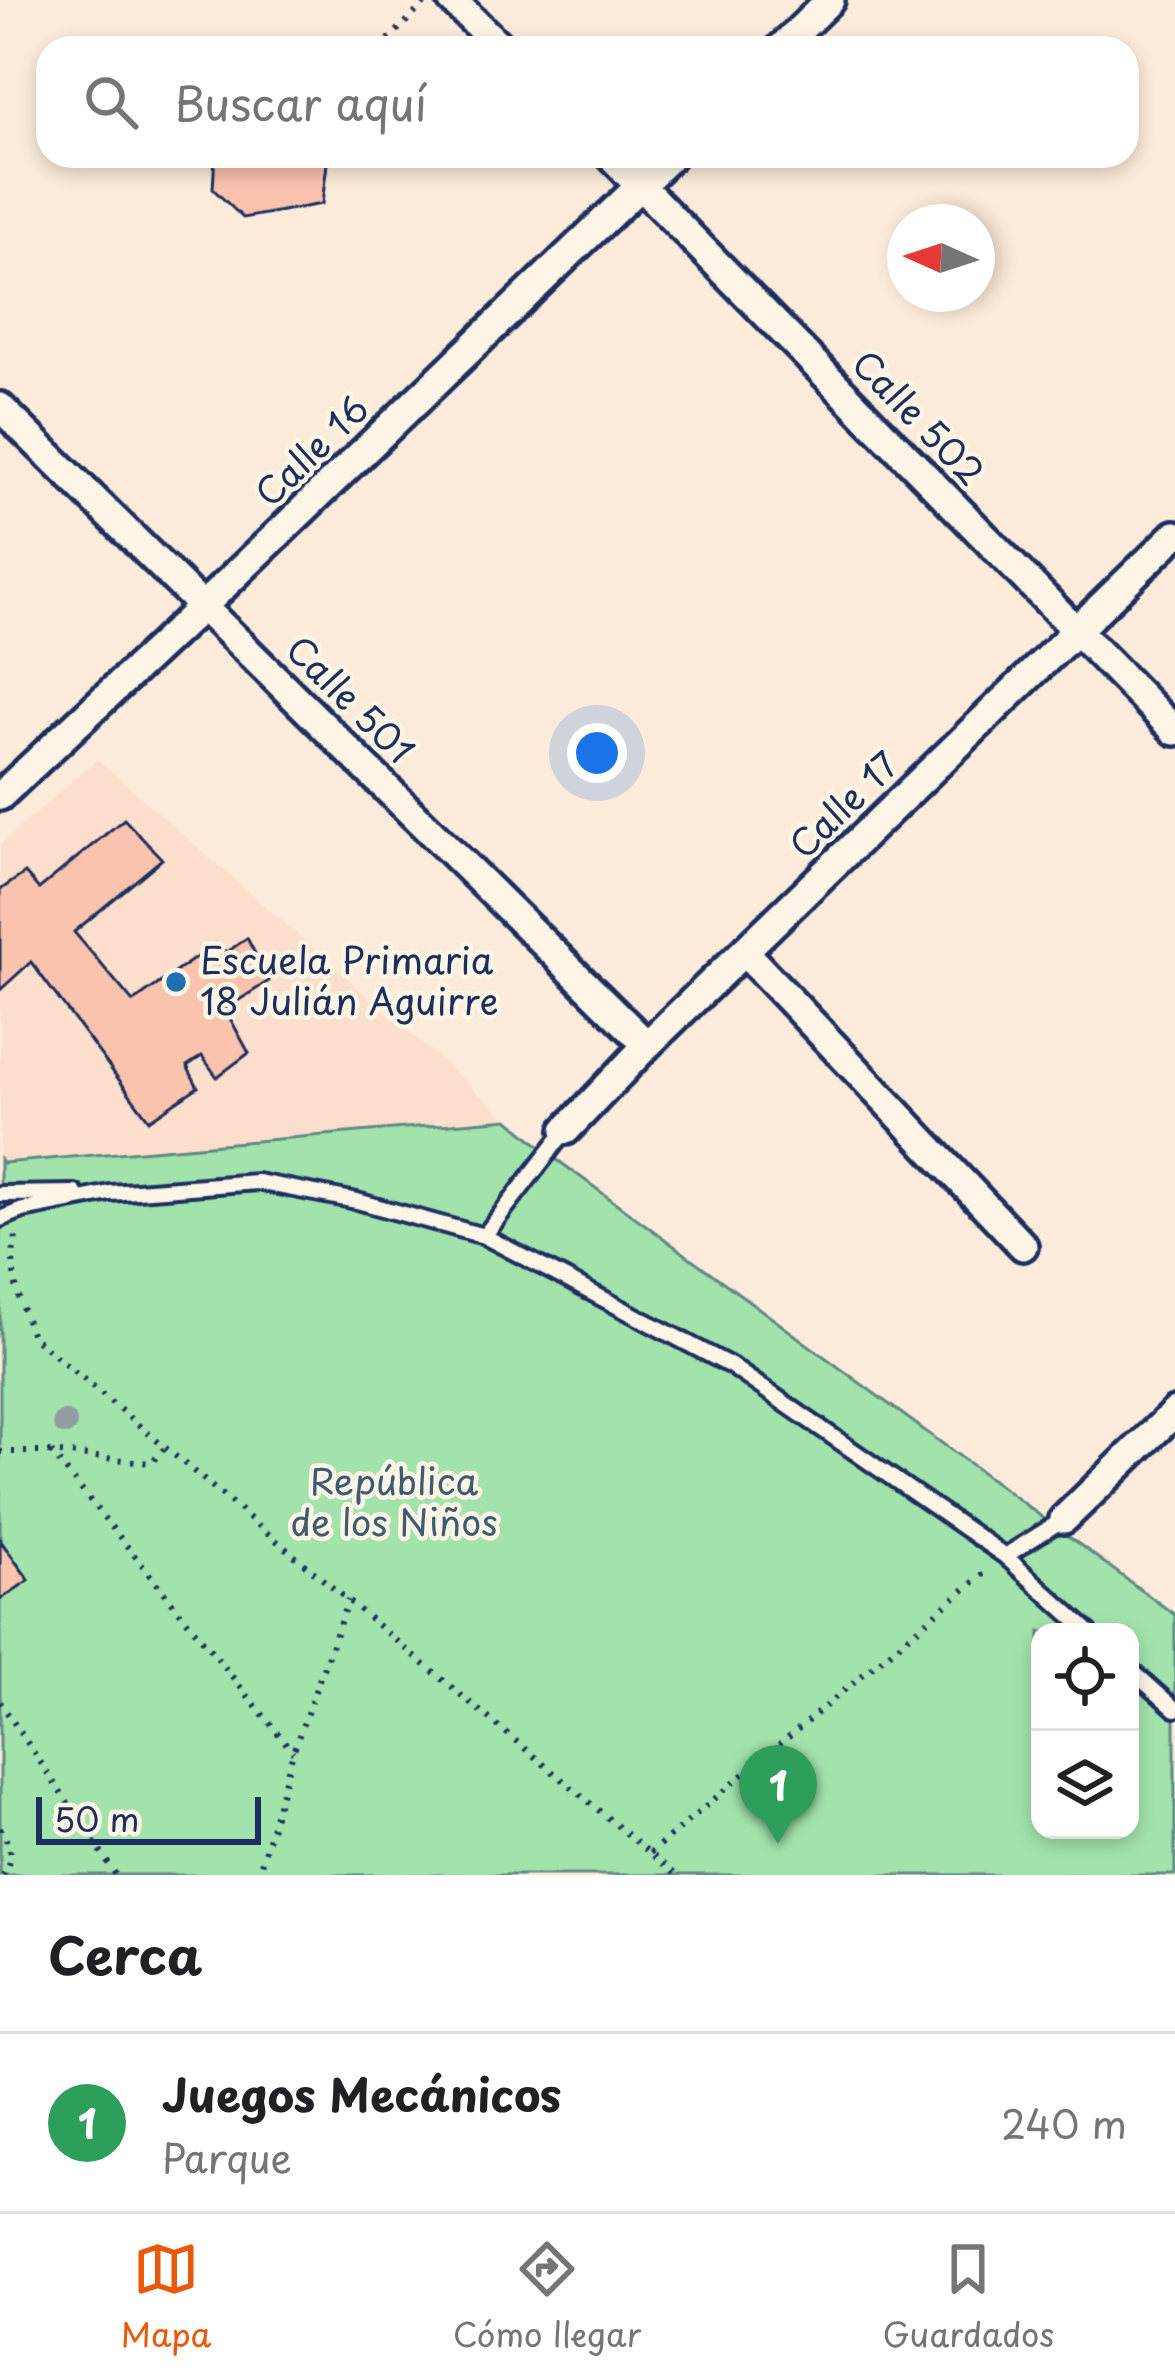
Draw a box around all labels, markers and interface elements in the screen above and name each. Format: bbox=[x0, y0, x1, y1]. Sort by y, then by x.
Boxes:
search box bbox=[36, 36, 1139, 168]
text: Buscar aquí bbox=[174, 68, 427, 136]
icon: search bbox=[78, 69, 144, 135]
north arrow bbox=[887, 204, 995, 312]
street label: Calle 502 bbox=[841, 337, 998, 497]
street label: Calle 16 bbox=[241, 381, 380, 518]
street label: Calle 501 bbox=[275, 622, 428, 775]
your location bbox=[567, 723, 627, 783]
street label: Calle 17 bbox=[776, 737, 910, 870]
place label: Escuela Primaria 18 Julián Aguirre bbox=[200, 932, 499, 1027]
marker: Escuela Primaria 18 Julián Aguirre bbox=[163, 969, 189, 995]
park label: República de los Niños bbox=[290, 1453, 498, 1548]
map controls bbox=[1031, 1623, 1139, 1839]
button: locate bbox=[1031, 1623, 1139, 1731]
button: layers bbox=[1031, 1731, 1139, 1839]
pin: 1 bbox=[739, 1745, 817, 1844]
scale bar bbox=[36, 1791, 261, 1844]
text: 50 m bbox=[54, 1793, 140, 1843]
text: Cerca bbox=[48, 1915, 202, 1992]
text: Juegos Mecánicos bbox=[162, 2059, 562, 2127]
text: 1 bbox=[78, 2093, 96, 2152]
text: 240 m bbox=[1001, 2093, 1127, 2152]
text: Parque bbox=[162, 2127, 292, 2186]
tab: Mapa bbox=[121, 2236, 211, 2358]
tab: Cómo llegar bbox=[453, 2236, 641, 2358]
tab: Guardados bbox=[883, 2236, 1054, 2358]

